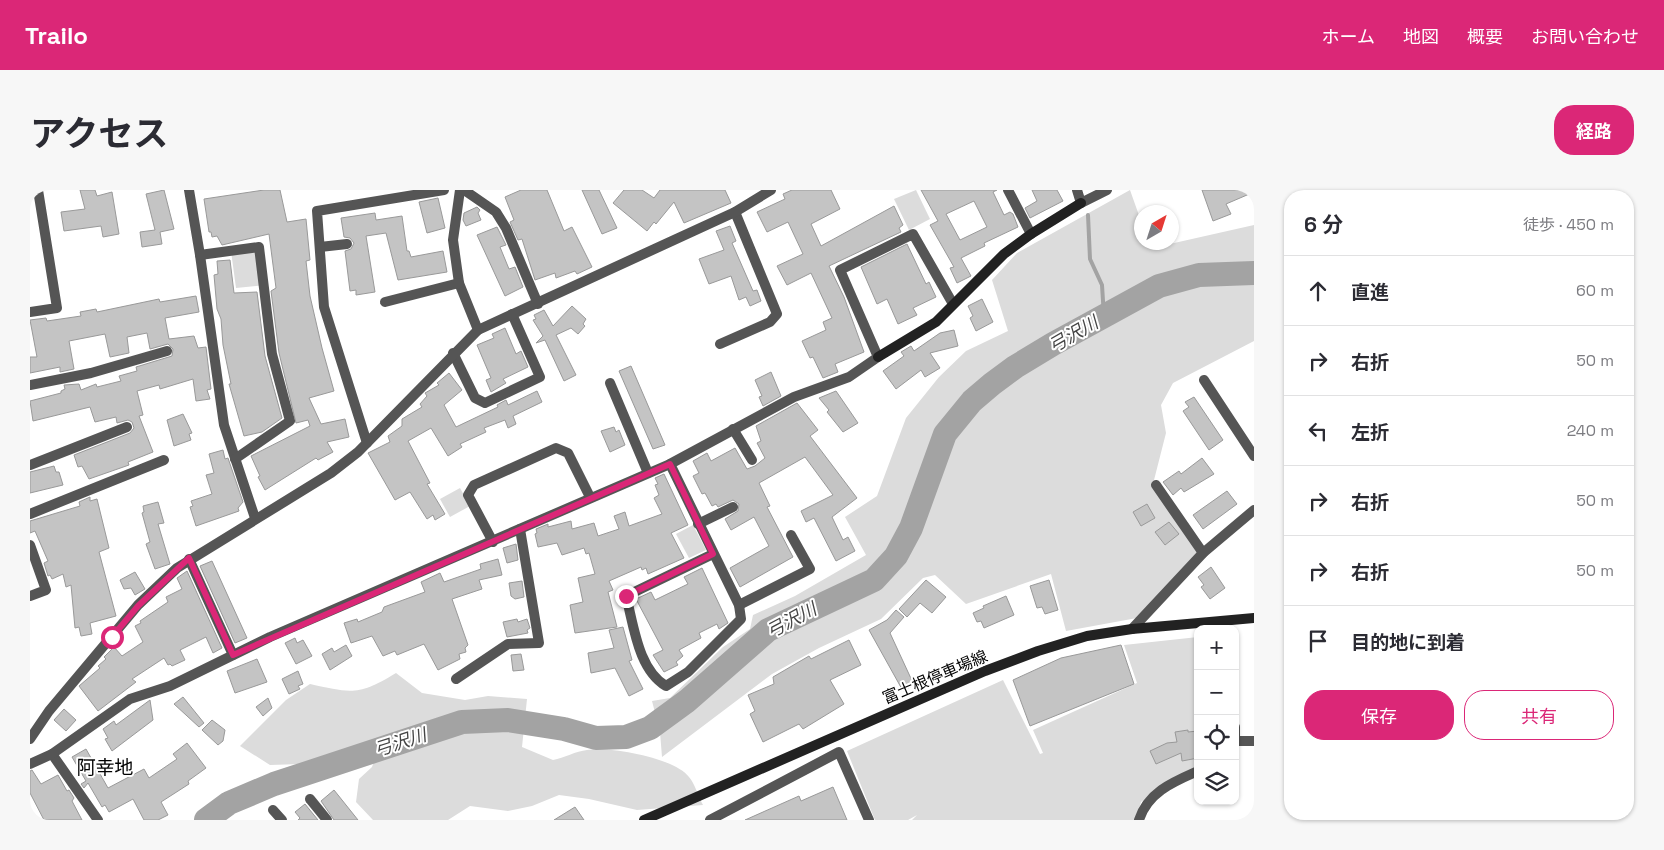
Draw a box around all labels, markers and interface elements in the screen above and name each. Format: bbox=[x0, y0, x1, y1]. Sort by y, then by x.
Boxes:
text: Trailo bbox=[25, 20, 88, 51]
text: ホーム bbox=[1322, 25, 1375, 48]
text: 地図 bbox=[1403, 25, 1439, 48]
text: 概要 bbox=[1467, 25, 1503, 48]
text: お問い合わせ bbox=[1531, 25, 1639, 48]
button: 経路 bbox=[1554, 105, 1634, 155]
text: アクセス bbox=[30, 112, 168, 156]
north arrow bbox=[1134, 205, 1179, 250]
text: 6 分 bbox=[1304, 211, 1343, 238]
text: 徒歩 · 450 m bbox=[1523, 214, 1614, 235]
icon: ahead bbox=[1304, 277, 1332, 305]
text: 直進 bbox=[1351, 280, 1389, 305]
text: 60 m bbox=[1576, 280, 1614, 301]
water label: 弓沢川 bbox=[1044, 310, 1104, 357]
icon: right bbox=[1304, 347, 1332, 375]
text: 右折 bbox=[1351, 350, 1389, 375]
text: 50 m bbox=[1576, 350, 1614, 371]
icon: left bbox=[1304, 417, 1332, 445]
text: 左折 bbox=[1351, 420, 1389, 445]
text: 240 m bbox=[1567, 420, 1614, 441]
icon: right bbox=[1304, 487, 1332, 515]
text: 右折 bbox=[1351, 490, 1389, 515]
text: 50 m bbox=[1576, 490, 1614, 511]
icon: right bbox=[1304, 557, 1332, 585]
text: 右折 bbox=[1351, 560, 1389, 585]
text: 50 m bbox=[1576, 560, 1614, 581]
route end bbox=[615, 585, 638, 608]
water label: 弓沢川 bbox=[762, 596, 822, 643]
map controls bbox=[1194, 625, 1239, 805]
button: + bbox=[1194, 625, 1239, 670]
route start bbox=[101, 626, 124, 649]
icon: arrive bbox=[1304, 627, 1332, 655]
text: 目的地に到着 bbox=[1351, 630, 1465, 655]
street label: 富士根停車場線 bbox=[879, 645, 991, 709]
button: − bbox=[1194, 670, 1239, 715]
button: 保存 bbox=[1304, 690, 1454, 740]
button: 共有 bbox=[1464, 690, 1614, 740]
button: locate bbox=[1194, 715, 1239, 760]
water label: 弓沢川 bbox=[371, 722, 431, 761]
district label: 阿幸地 bbox=[76, 755, 134, 780]
button: layers bbox=[1194, 760, 1239, 805]

